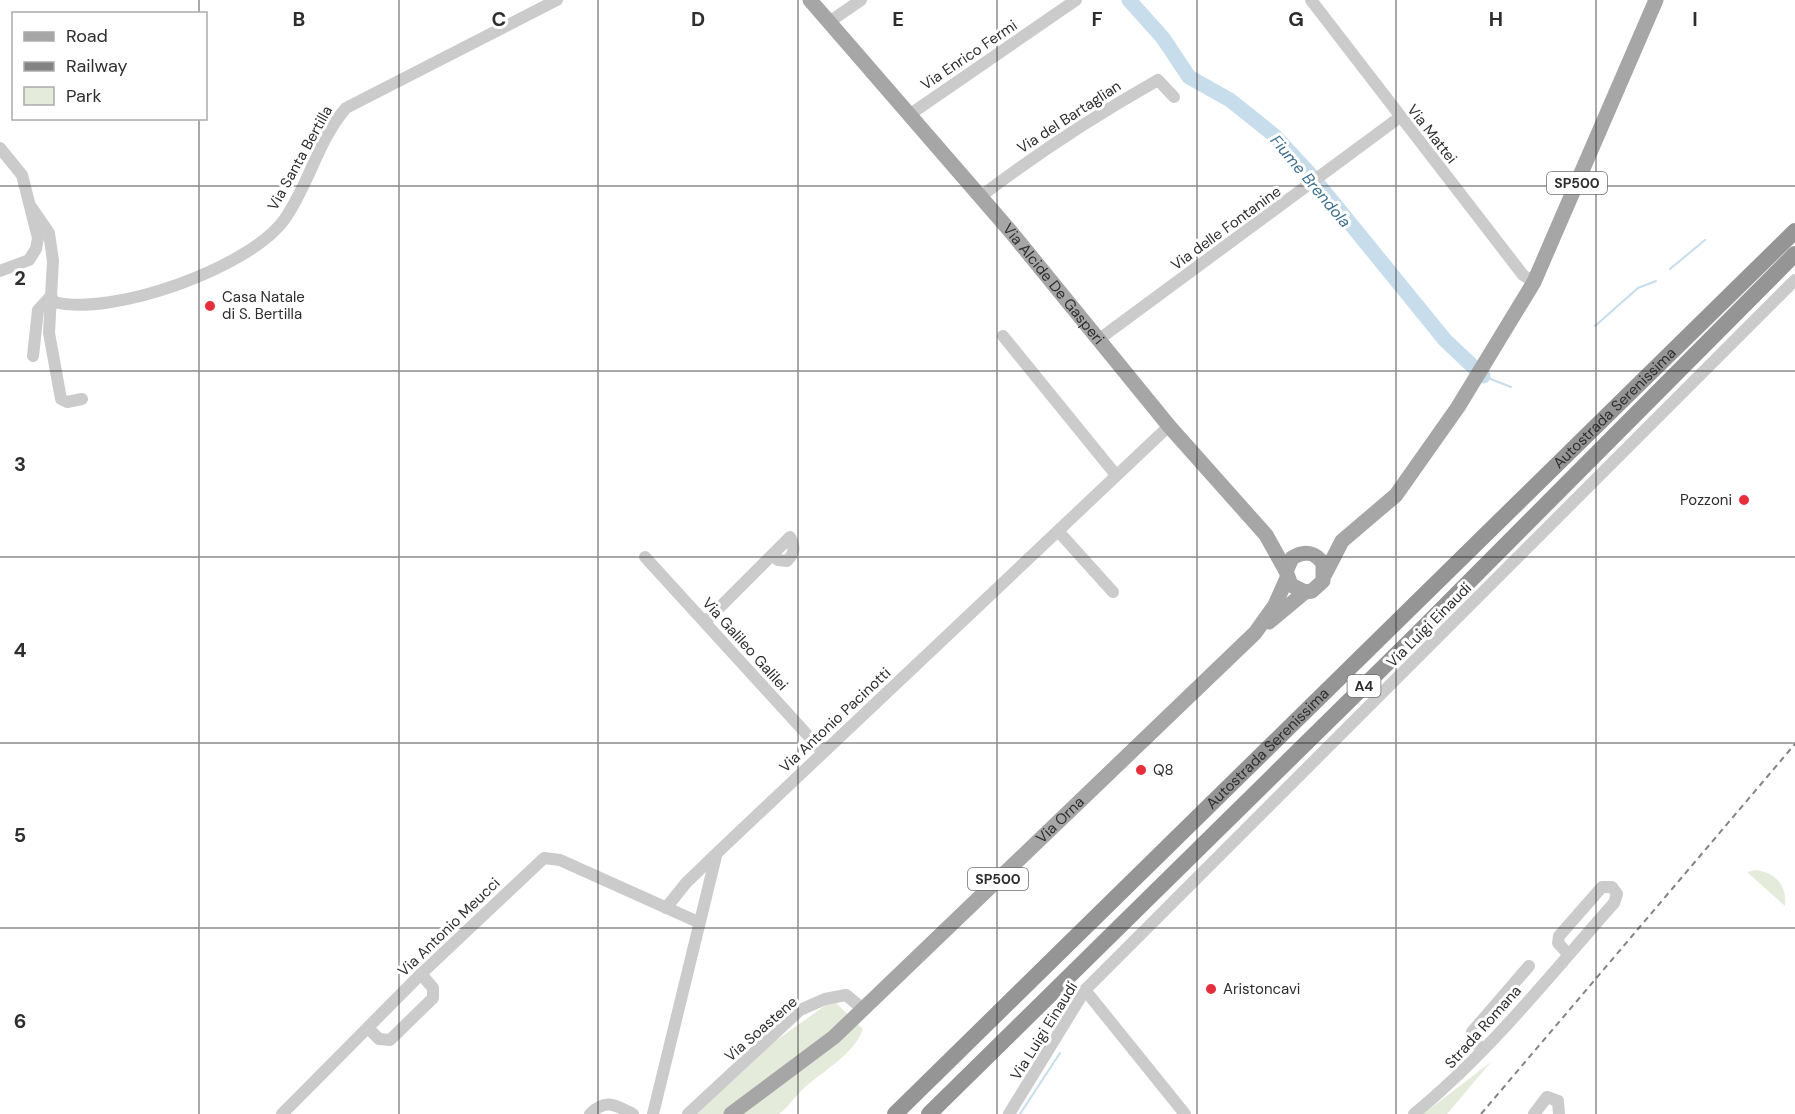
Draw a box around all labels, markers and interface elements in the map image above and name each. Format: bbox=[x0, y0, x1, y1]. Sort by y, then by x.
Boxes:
text: B bbox=[293, 6, 305, 32]
text: C bbox=[492, 6, 506, 32]
text: D bbox=[691, 6, 705, 32]
text: E bbox=[892, 6, 904, 32]
text: F bbox=[1091, 6, 1103, 32]
text: G bbox=[1288, 6, 1304, 32]
text: H bbox=[1489, 6, 1503, 32]
text: I bbox=[1692, 6, 1698, 32]
legend bbox=[12, 12, 207, 120]
street label: Via Enrico Fermi bbox=[917, 15, 1021, 95]
text: Road bbox=[66, 24, 108, 48]
text: Railway bbox=[66, 54, 128, 78]
street label: Via del Bartaglian bbox=[1013, 76, 1125, 158]
text: Park bbox=[66, 84, 102, 108]
street label: Via Mattei bbox=[1403, 100, 1461, 168]
street label: Via Santa Bertilla bbox=[263, 102, 337, 214]
water label: Fiume Brendola bbox=[1266, 131, 1356, 232]
road number: SP500 bbox=[1547, 172, 1607, 194]
street label: Via delle Fontanine bbox=[1167, 181, 1285, 275]
street label: Via Alcide De Gasperi bbox=[998, 219, 1109, 349]
text: 2 bbox=[14, 265, 26, 291]
place label: Casa Natale di S. Bertilla bbox=[222, 287, 305, 324]
marker: Casa Natale di S. Bertilla bbox=[203, 299, 217, 313]
street label: Autostrada Serenissima bbox=[1549, 343, 1680, 473]
text: 3 bbox=[14, 451, 26, 477]
place label: Pozzoni bbox=[1680, 490, 1732, 510]
marker: Pozzoni bbox=[1737, 493, 1751, 507]
street label: Via Luigi Einaudi bbox=[1382, 578, 1476, 672]
street label: Via Galileo Galilei bbox=[698, 593, 792, 695]
text: 4 bbox=[14, 637, 27, 663]
street label: Via Antonio Pacinotti bbox=[775, 663, 895, 777]
road number: A4 bbox=[1348, 675, 1380, 697]
street label: Autostrada Serenissima bbox=[1202, 684, 1333, 813]
place label: Q8 bbox=[1153, 760, 1174, 780]
marker: Q8 bbox=[1134, 763, 1148, 777]
street label: Via Orna bbox=[1032, 792, 1089, 848]
text: 5 bbox=[14, 822, 26, 848]
road number: SP500 bbox=[968, 868, 1028, 890]
street label: Via Antonio Meucci bbox=[394, 873, 504, 981]
street label: Via Luigi Einaudi bbox=[1006, 978, 1082, 1084]
place label: Aristoncavi bbox=[1223, 979, 1300, 999]
street label: Strada Romana bbox=[1440, 981, 1526, 1073]
marker: Aristoncavi bbox=[1204, 982, 1218, 996]
street label: Via Soastene bbox=[720, 992, 802, 1066]
text: 6 bbox=[14, 1008, 26, 1034]

